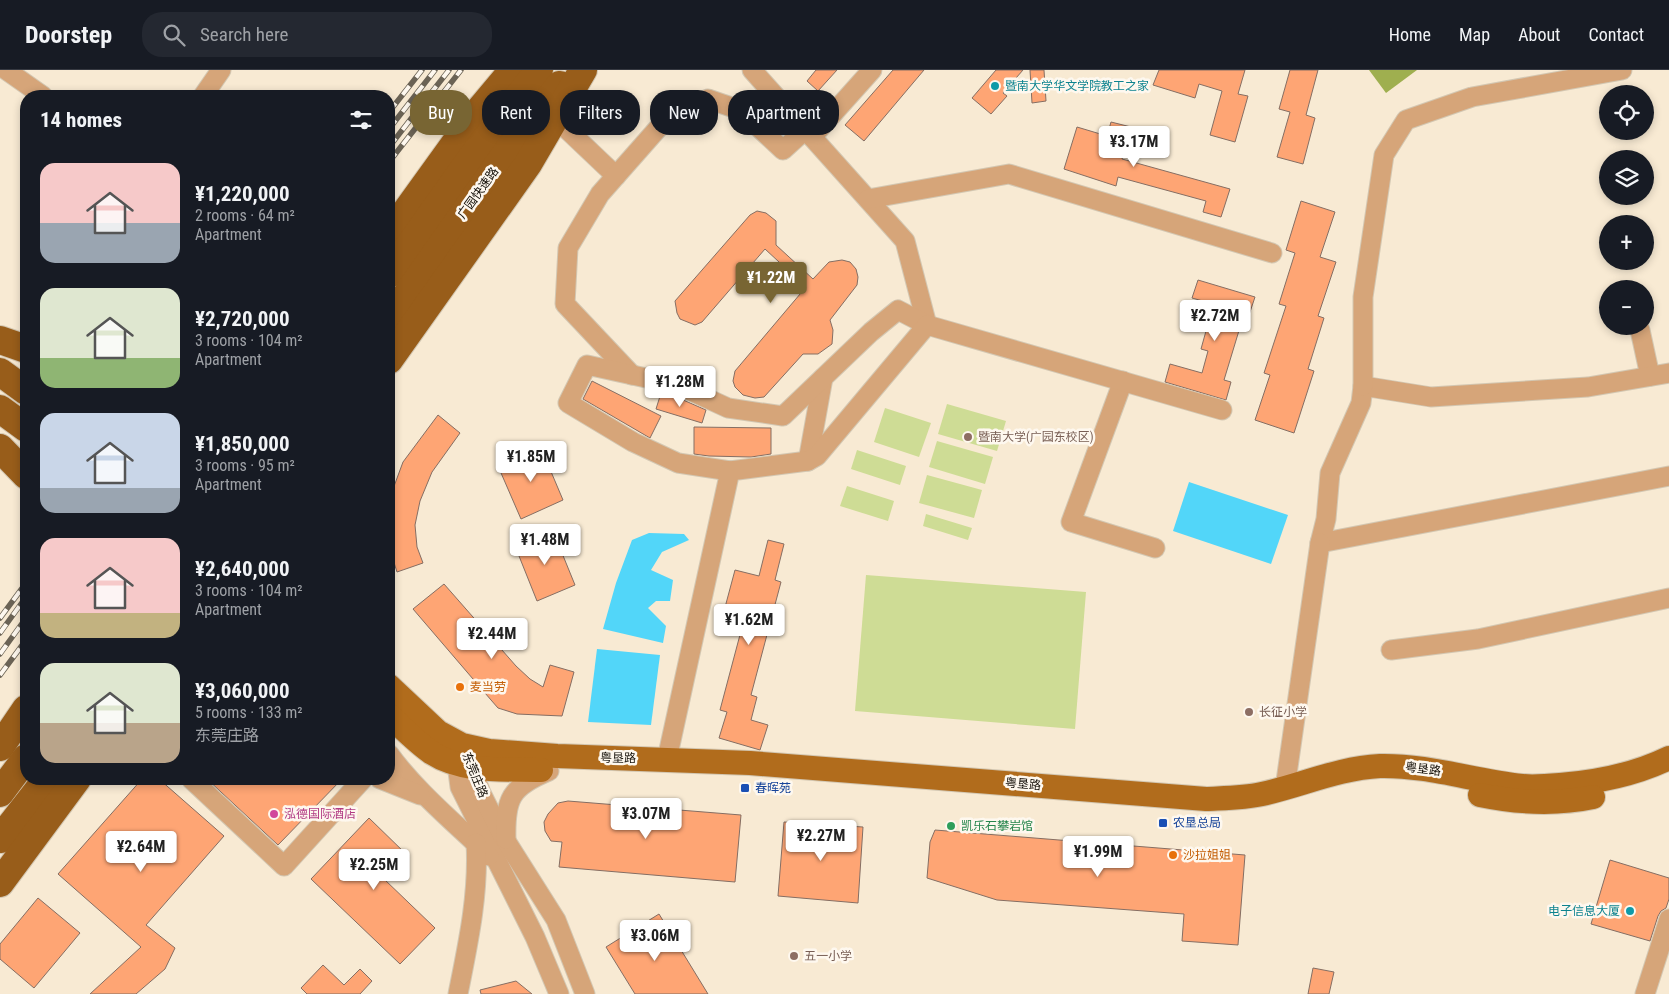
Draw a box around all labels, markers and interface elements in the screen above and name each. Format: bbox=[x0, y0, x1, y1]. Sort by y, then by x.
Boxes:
search box bbox=[142, 12, 492, 57]
text: Doorstep bbox=[25, 21, 112, 49]
icon: search bbox=[160, 21, 188, 49]
text: Search here bbox=[200, 23, 288, 46]
text: Home bbox=[1389, 24, 1431, 45]
text: Map bbox=[1459, 24, 1490, 45]
text: About bbox=[1518, 24, 1560, 45]
text: Contact bbox=[1588, 24, 1644, 45]
place label: 暨南大学华文学院教工之家 bbox=[1005, 79, 1149, 93]
marker: 暨南大学华文学院教工之家 bbox=[989, 80, 1001, 92]
map controls bbox=[1599, 85, 1654, 335]
button: locate bbox=[1599, 85, 1654, 140]
chip: Buy bbox=[410, 90, 472, 135]
chip: Rent bbox=[482, 90, 550, 135]
chip: Filters bbox=[560, 90, 640, 135]
chip: New bbox=[650, 90, 718, 135]
chip: Apartment bbox=[728, 90, 839, 135]
icon: filters bbox=[347, 106, 375, 134]
text: 14 homes bbox=[40, 108, 122, 132]
pin: ¥3.17M bbox=[1093, 126, 1175, 168]
text: ¥3.17M bbox=[1110, 132, 1158, 151]
button: layers bbox=[1599, 150, 1654, 205]
street label: 广园快速路 bbox=[455, 165, 501, 221]
text: ¥1,220,000 bbox=[195, 182, 290, 206]
icon: home bbox=[80, 183, 140, 243]
text: 2 rooms · 64 m² bbox=[195, 206, 295, 225]
button: + bbox=[1599, 215, 1654, 270]
text: Apartment bbox=[195, 225, 262, 244]
pin: ¥1.22M bbox=[730, 262, 812, 304]
text: ¥1.22M bbox=[747, 268, 795, 287]
button: − bbox=[1599, 280, 1654, 335]
pin: ¥2.72M bbox=[1174, 300, 1256, 342]
text: ¥2.72M bbox=[1191, 306, 1239, 325]
text: ¥2,720,000 bbox=[195, 307, 290, 331]
icon: home bbox=[80, 308, 140, 368]
text: 3 rooms · 104 m² bbox=[195, 331, 303, 350]
text: Apartment bbox=[195, 350, 262, 369]
pin: ¥1.28M bbox=[639, 366, 721, 408]
text: ¥1.28M bbox=[656, 372, 704, 391]
place label: 暨南大学(广园东校区) bbox=[978, 430, 1094, 444]
marker: 暨南大学(广园东校区) bbox=[962, 431, 974, 443]
text: ¥1,850,000 bbox=[195, 432, 290, 456]
icon: home bbox=[80, 433, 140, 493]
pin: ¥1.85M bbox=[490, 440, 572, 483]
text: ¥1.85M bbox=[507, 447, 555, 466]
text: 3 rooms · 95 m² bbox=[195, 456, 295, 475]
text: Apartment bbox=[195, 475, 262, 494]
pin: ¥1.48M bbox=[504, 524, 586, 566]
text: ¥1.48M bbox=[521, 530, 569, 549]
text: ¥2,640,000 bbox=[195, 557, 290, 581]
icon: home bbox=[80, 558, 140, 618]
text: 3 rooms · 104 m² bbox=[195, 581, 303, 600]
text: Apartment bbox=[195, 600, 262, 619]
pin: ¥1.62M bbox=[708, 604, 790, 646]
text: ¥1.62M bbox=[725, 610, 773, 629]
pin: ¥2.44M bbox=[451, 618, 533, 660]
text: ¥2.44M bbox=[468, 624, 516, 643]
text: ¥3,060,000 bbox=[195, 679, 290, 703]
place label: 麦当劳 bbox=[470, 680, 506, 694]
marker: 麦当劳 bbox=[454, 681, 466, 693]
icon: home bbox=[80, 683, 140, 743]
text: 5 rooms · 133 m² bbox=[195, 703, 303, 722]
place label: 长征小学 bbox=[1259, 705, 1307, 719]
marker: 长征小学 bbox=[1243, 706, 1255, 718]
text: 东莞庄路 bbox=[195, 726, 259, 745]
street label: 东莞庄路 bbox=[460, 750, 490, 800]
street label: 粤垦路 bbox=[600, 751, 636, 765]
street label: 粤垦路 bbox=[1404, 760, 1442, 778]
street label: 粤垦路 bbox=[1004, 775, 1042, 793]
place label: 春晖苑 bbox=[755, 781, 791, 795]
marker: 春晖苑 bbox=[739, 782, 751, 794]
pin: ¥3.07M bbox=[605, 798, 687, 840]
text: ¥3.07M bbox=[622, 804, 670, 823]
place label: 泓德国际酒店 bbox=[284, 807, 356, 821]
marker: 泓德国际酒店 bbox=[268, 808, 280, 820]
place label: 农垦总局 bbox=[1173, 816, 1221, 830]
marker: 农垦总局 bbox=[1157, 817, 1169, 829]
place label: 凯乐石攀岩馆 bbox=[961, 819, 1033, 833]
pin: ¥2.27M bbox=[780, 820, 862, 862]
marker: 凯乐石攀岩馆 bbox=[945, 820, 957, 832]
text: ¥2.27M bbox=[797, 826, 845, 845]
pin: ¥2.64M bbox=[100, 830, 182, 873]
pin: ¥1.99M bbox=[1057, 836, 1139, 878]
text: ¥2.64M bbox=[117, 837, 165, 856]
text: ¥1.99M bbox=[1074, 842, 1122, 861]
pin: ¥2.25M bbox=[333, 848, 415, 891]
place label: 沙拉姐姐 bbox=[1183, 848, 1231, 862]
marker: 沙拉姐姐 bbox=[1167, 849, 1179, 861]
text: ¥2.25M bbox=[350, 855, 398, 874]
place label: 电子信息大厦 bbox=[1548, 904, 1620, 918]
marker: 电子信息大厦 bbox=[1624, 905, 1636, 917]
pin: ¥3.06M bbox=[614, 920, 696, 962]
text: ¥3.06M bbox=[631, 926, 679, 945]
place label: 五一小学 bbox=[804, 949, 852, 963]
marker: 五一小学 bbox=[788, 950, 800, 962]

